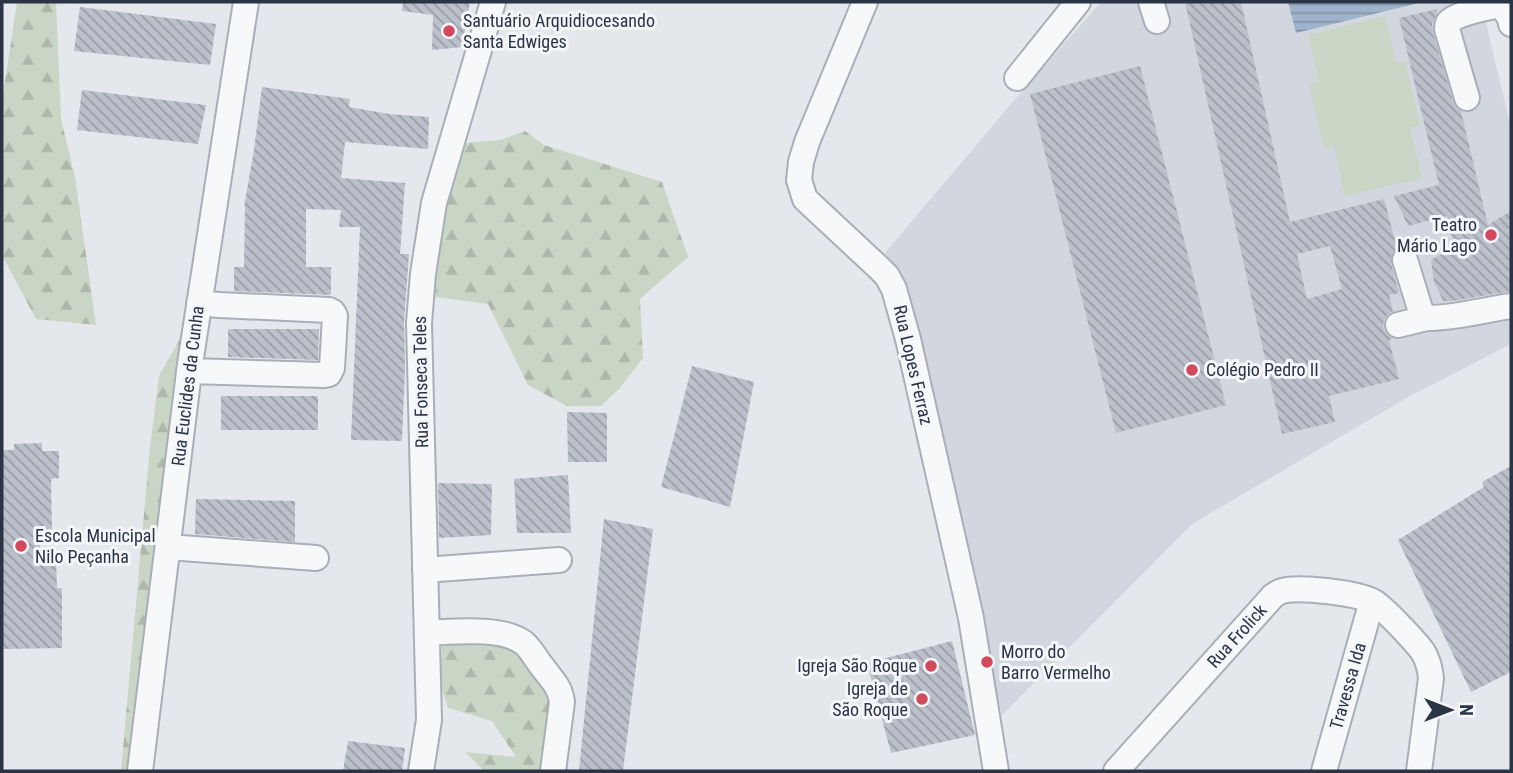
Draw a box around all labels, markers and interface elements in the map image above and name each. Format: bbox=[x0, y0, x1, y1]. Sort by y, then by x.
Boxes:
place label: Santuário Arquidiocesando Santa Edwiges bbox=[463, 10, 655, 52]
marker: Santuário Arquidiocesando Santa Edwiges bbox=[441, 23, 457, 39]
place label: Teatro Mário Lago bbox=[1397, 214, 1477, 256]
marker: Teatro Mário Lago bbox=[1483, 227, 1499, 243]
street label: Rua Lopes Ferraz bbox=[889, 303, 937, 427]
street label: Rua Euclides da Cunha bbox=[167, 305, 208, 467]
street label: Rua Fonseca Teles bbox=[409, 316, 432, 448]
place label: Colégio Pedro II bbox=[1206, 359, 1319, 380]
marker: Colégio Pedro II bbox=[1184, 362, 1200, 378]
place label: Escola Municipal Nilo Peçanha bbox=[35, 525, 156, 567]
marker: Escola Municipal Nilo Peçanha bbox=[13, 538, 29, 554]
street label: Rua Frolick bbox=[1203, 599, 1271, 672]
street label: Travessa Ida bbox=[1325, 640, 1370, 732]
place label: Morro do Barro Vermelho bbox=[1001, 641, 1111, 683]
marker: Morro do Barro Vermelho bbox=[979, 654, 995, 670]
place label: Igreja São Roque bbox=[797, 655, 917, 676]
marker: Igreja São Roque bbox=[923, 658, 939, 674]
north arrow bbox=[1415, 675, 1485, 745]
place label: Igreja de São Roque bbox=[832, 678, 908, 720]
marker: Igreja de São Roque bbox=[914, 691, 930, 707]
text: N bbox=[1455, 704, 1478, 716]

